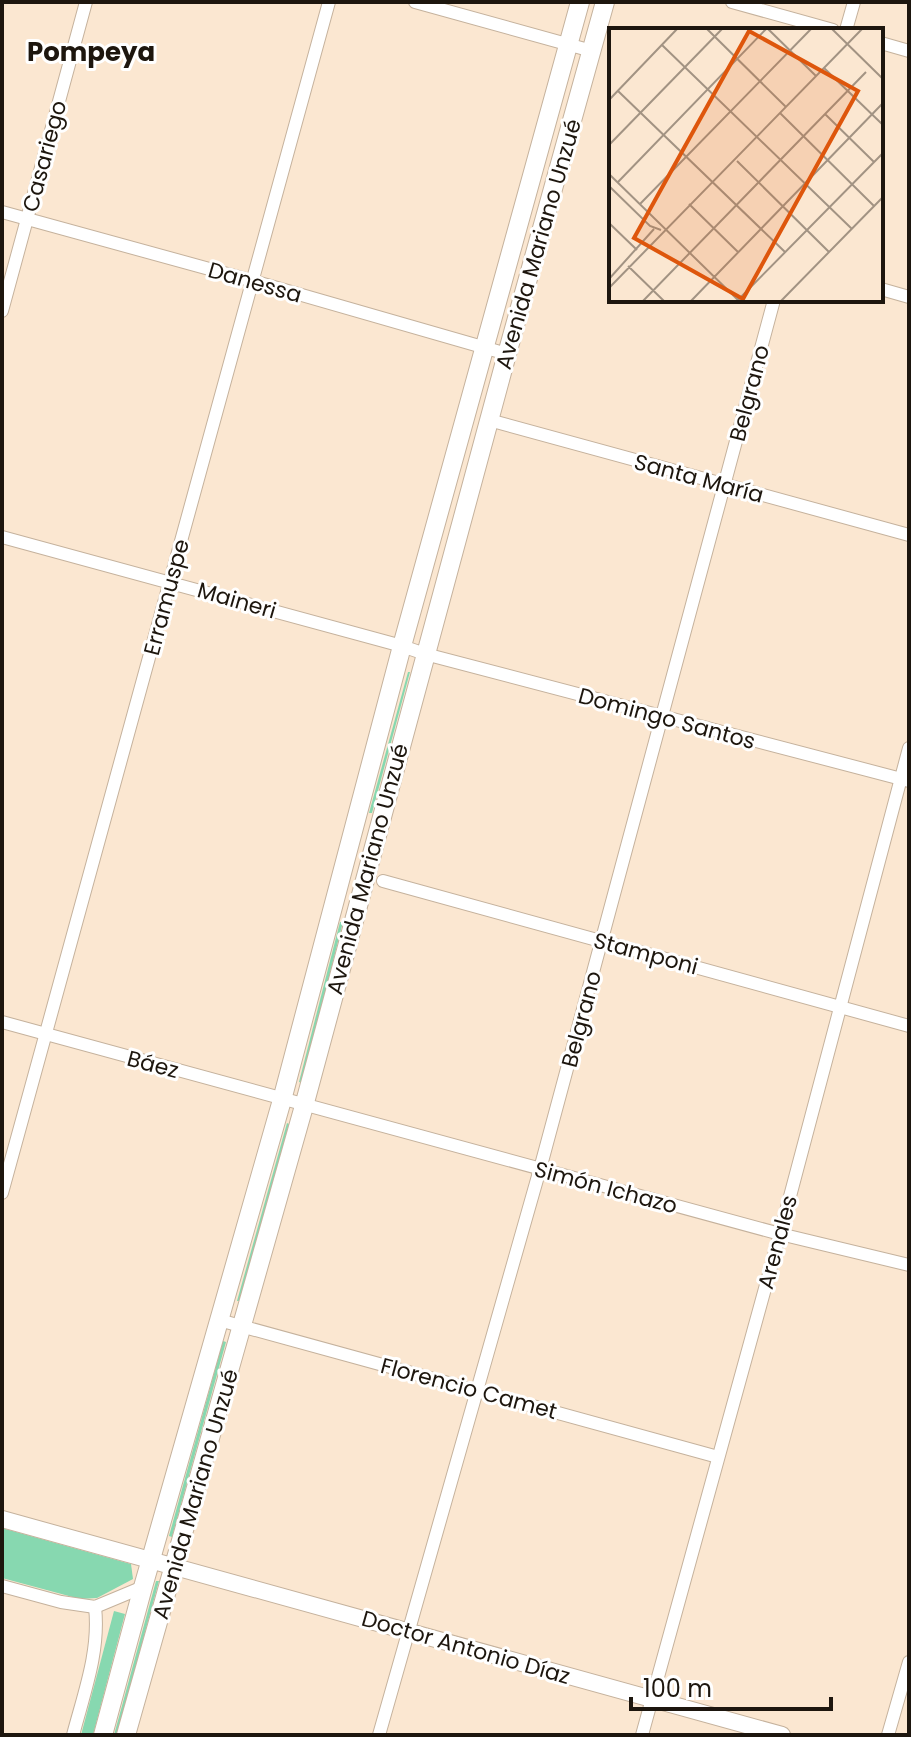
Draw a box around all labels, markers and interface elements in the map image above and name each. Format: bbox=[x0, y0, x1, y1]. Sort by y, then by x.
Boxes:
inset map bbox=[609, 28, 883, 302]
district label: Pompeya bbox=[27, 34, 155, 70]
street label: Casariego bbox=[15, 97, 74, 215]
street label: Avenida Mariano Unzué bbox=[488, 115, 589, 373]
street label: Danessa bbox=[204, 254, 305, 311]
street label: Belgrano bbox=[722, 341, 777, 445]
street label: Santa María bbox=[631, 446, 767, 511]
street label: Erramuspe bbox=[136, 535, 197, 659]
street label: Maineri bbox=[194, 574, 280, 626]
street label: Domingo Santos bbox=[575, 680, 759, 757]
street label: Avenida Mariano Unzué bbox=[319, 740, 416, 998]
street label: Stamponi bbox=[590, 925, 702, 982]
street label: Belgrano bbox=[554, 967, 609, 1071]
street label: Báez bbox=[124, 1043, 182, 1086]
street label: Simón Ichazo bbox=[531, 1154, 681, 1221]
street label: Arenales bbox=[750, 1192, 805, 1293]
street label: Florencio Camet bbox=[377, 1350, 560, 1427]
street label: Avenida Mariano Unzué bbox=[145, 1365, 246, 1623]
street label: Doctor Antonio Díaz bbox=[358, 1603, 574, 1692]
scale bar bbox=[631, 1661, 831, 1711]
text: 100 m bbox=[643, 1672, 712, 1705]

